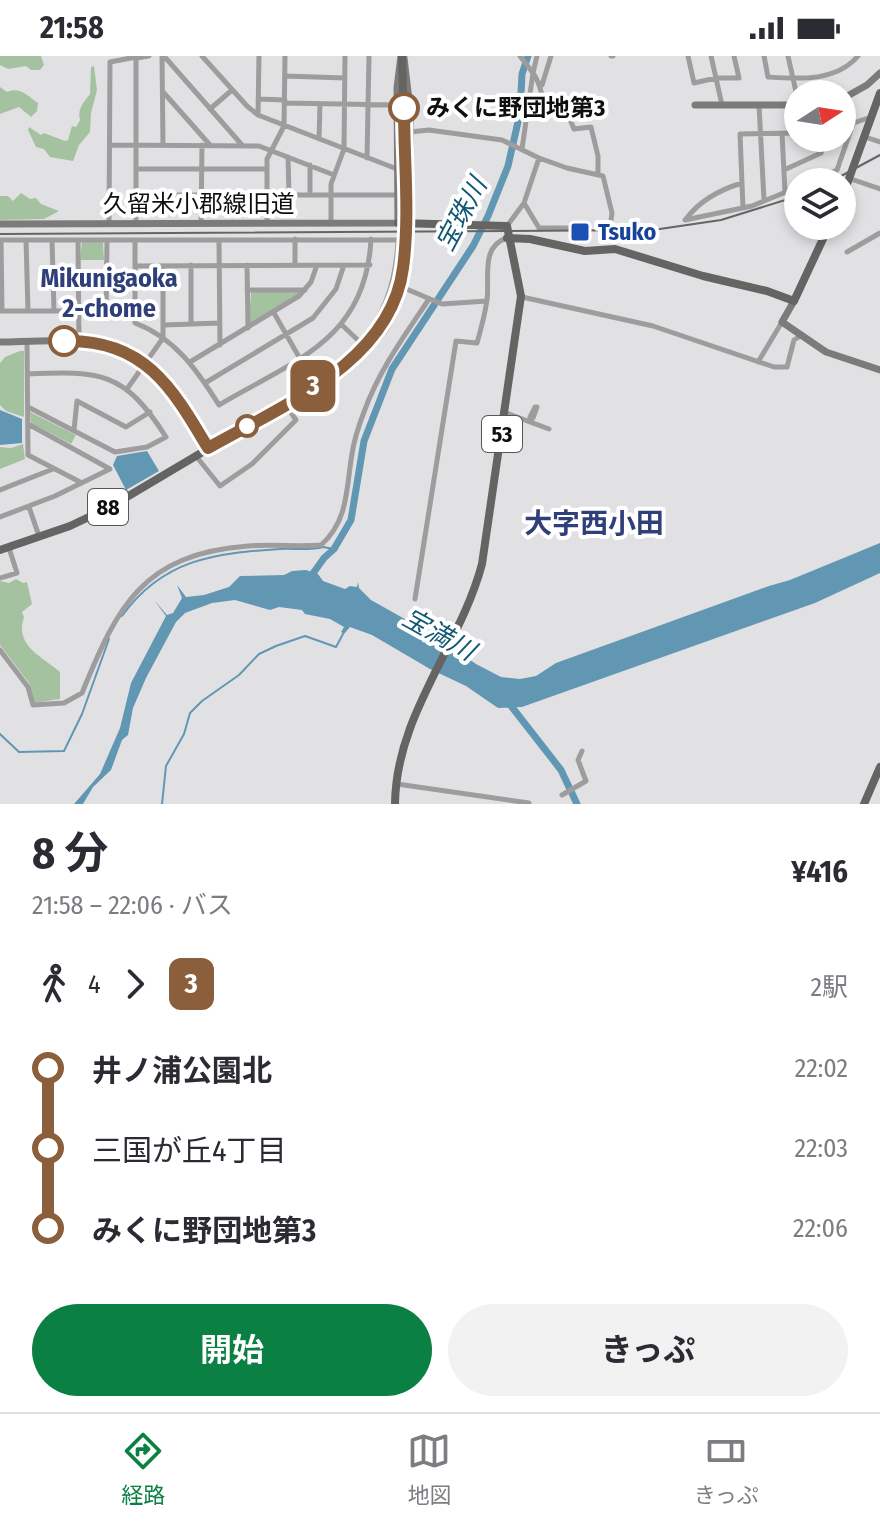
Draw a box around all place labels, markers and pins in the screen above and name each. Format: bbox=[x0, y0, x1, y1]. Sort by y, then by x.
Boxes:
marker: みくに野団地第3 bbox=[389, 93, 419, 123]
place label: みくに野団地第3 bbox=[426, 94, 605, 122]
place label: Tsuko bbox=[598, 218, 656, 246]
marker: Tsuko bbox=[569, 221, 591, 243]
unlabelled marker bbox=[49, 326, 79, 356]
unlabelled marker bbox=[236, 415, 258, 437]

